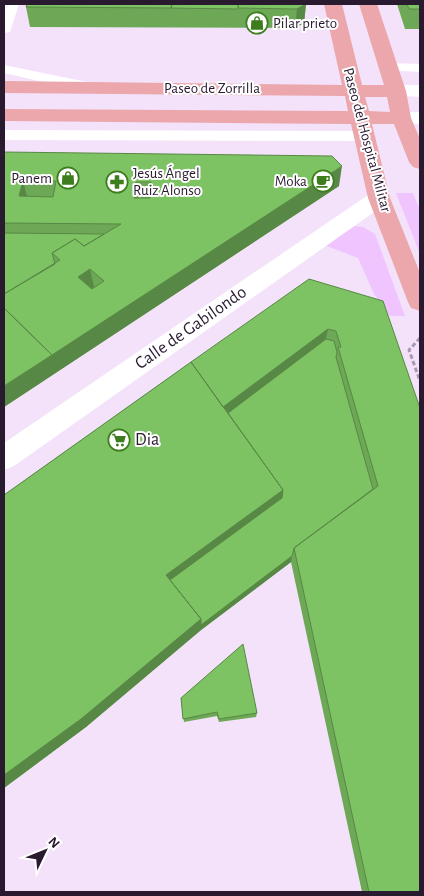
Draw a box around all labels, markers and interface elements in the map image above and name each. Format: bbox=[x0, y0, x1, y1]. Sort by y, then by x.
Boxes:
shop icon: Pilar prieto bbox=[245, 11, 269, 35]
place label: Pilar prieto bbox=[273, 16, 337, 31]
street label: Paseo del Hospital Militar bbox=[341, 66, 394, 214]
street label: Paseo de Zorrilla bbox=[164, 81, 260, 96]
place label: Jesús Ángel Ruiz Alonso bbox=[133, 164, 201, 198]
shop icon: Panem bbox=[56, 166, 80, 190]
cafe icon: Moka bbox=[311, 169, 335, 193]
pharmacy icon: Jesús Ángel Ruiz Alonso bbox=[105, 170, 129, 194]
place label: Panem bbox=[11, 171, 52, 186]
place label: Moka bbox=[275, 174, 307, 189]
street label: Calle de Gabilondo bbox=[132, 283, 250, 373]
supermarket icon: Dia bbox=[107, 428, 131, 452]
place label: Dia bbox=[135, 431, 159, 449]
north arrow bbox=[20, 826, 70, 876]
text: N bbox=[45, 834, 62, 851]

